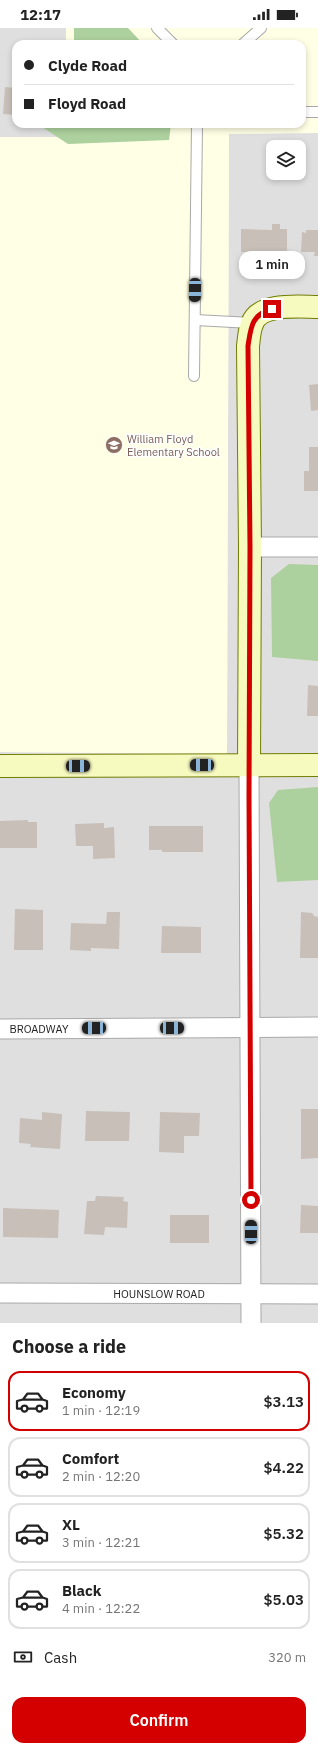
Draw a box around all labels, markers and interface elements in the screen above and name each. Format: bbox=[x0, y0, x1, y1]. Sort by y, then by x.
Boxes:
text: 12:17 bbox=[20, 5, 61, 24]
text: Clyde Road bbox=[48, 56, 127, 75]
text: Floyd Road bbox=[48, 94, 126, 113]
map controls bbox=[266, 140, 306, 180]
button: layers bbox=[266, 140, 306, 180]
callout: 1 min bbox=[239, 251, 305, 279]
text: 1 min bbox=[255, 256, 289, 273]
car bbox=[189, 278, 201, 302]
route end bbox=[263, 300, 281, 318]
place label: William Floyd Elementary School bbox=[127, 432, 220, 459]
school or university icon: William Floyd Elementary School bbox=[104, 435, 124, 455]
car bbox=[190, 759, 214, 771]
car bbox=[66, 760, 90, 772]
street label: BROADWAY bbox=[10, 1022, 69, 1036]
car bbox=[82, 1022, 106, 1034]
car bbox=[160, 1022, 184, 1034]
route start bbox=[242, 1191, 260, 1209]
car bbox=[245, 1220, 257, 1244]
street label: HOUNSLOW ROAD bbox=[113, 1287, 205, 1301]
text: Choose a ride bbox=[12, 1335, 126, 1358]
icon: car bbox=[14, 1383, 50, 1419]
text: Economy bbox=[62, 1383, 126, 1402]
text: $3.13 bbox=[264, 1392, 304, 1411]
text: 1 min · 12:19 bbox=[62, 1402, 140, 1419]
icon: car bbox=[14, 1449, 50, 1485]
text: Comfort bbox=[62, 1449, 119, 1468]
text: $4.22 bbox=[264, 1458, 304, 1477]
text: 2 min · 12:20 bbox=[62, 1468, 140, 1485]
icon: car bbox=[14, 1515, 50, 1551]
text: XL bbox=[62, 1515, 80, 1534]
text: $5.32 bbox=[264, 1524, 304, 1543]
text: 3 min · 12:21 bbox=[62, 1534, 140, 1551]
icon: car bbox=[14, 1581, 50, 1617]
text: Black bbox=[62, 1581, 102, 1600]
text: $5.03 bbox=[264, 1590, 304, 1609]
text: 4 min · 12:22 bbox=[62, 1600, 140, 1617]
icon: cash bbox=[12, 1646, 34, 1668]
text: Cash bbox=[44, 1648, 77, 1667]
text: 320 m bbox=[268, 1649, 306, 1666]
button: Confirm bbox=[12, 1697, 306, 1743]

